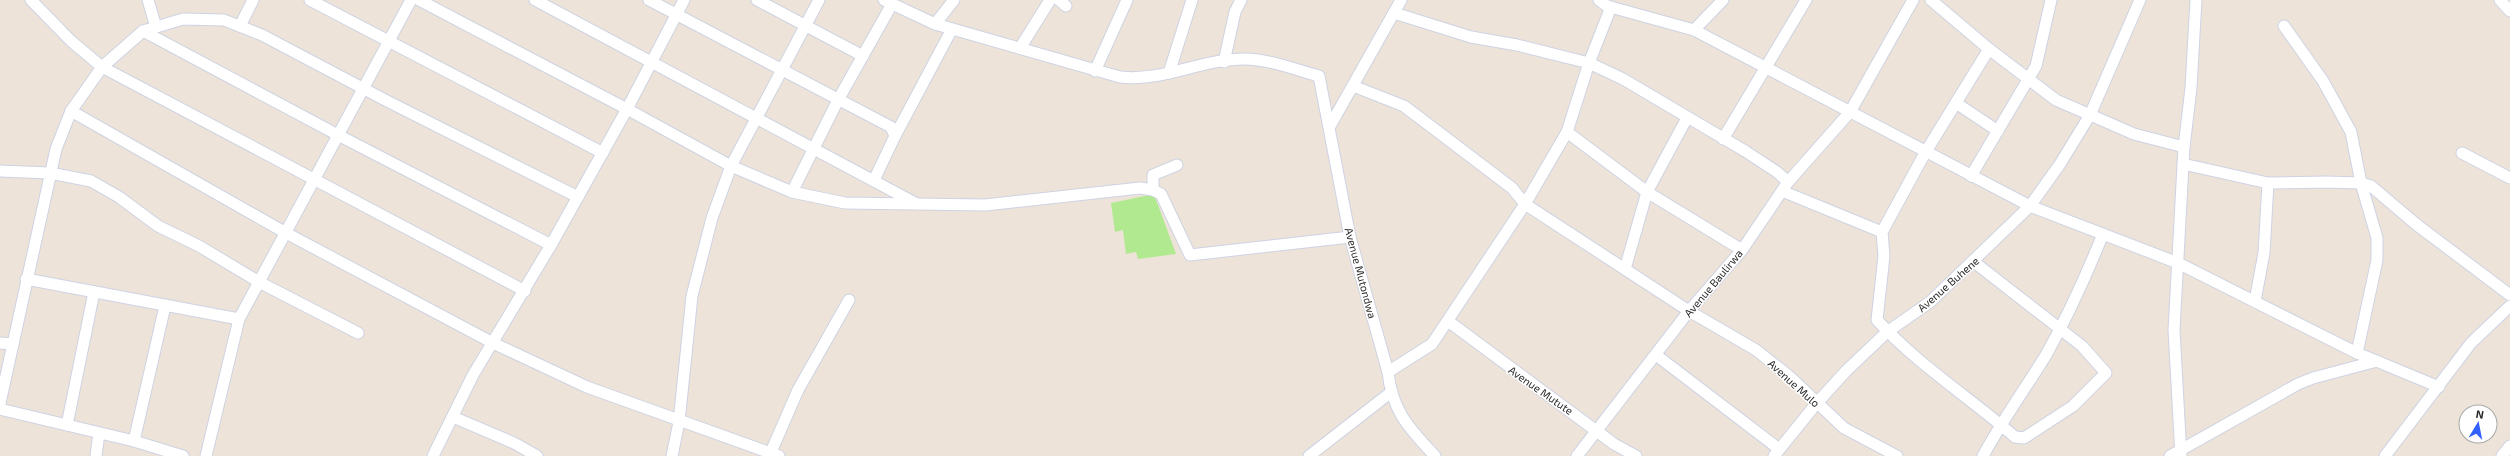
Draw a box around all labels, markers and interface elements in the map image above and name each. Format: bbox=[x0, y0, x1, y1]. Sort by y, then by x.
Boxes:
street label: Avenue Mutondwa bbox=[1343, 226, 1379, 320]
street label: Avenue Baulirwa bbox=[1681, 247, 1745, 319]
street label: Avenue Buhene bbox=[1915, 254, 1981, 314]
street label: Avenue Mulo bbox=[1766, 357, 1822, 409]
street label: Avenue Mutute bbox=[1506, 363, 1576, 417]
north arrow bbox=[2458, 404, 2498, 444]
text: N bbox=[2475, 407, 2485, 421]

